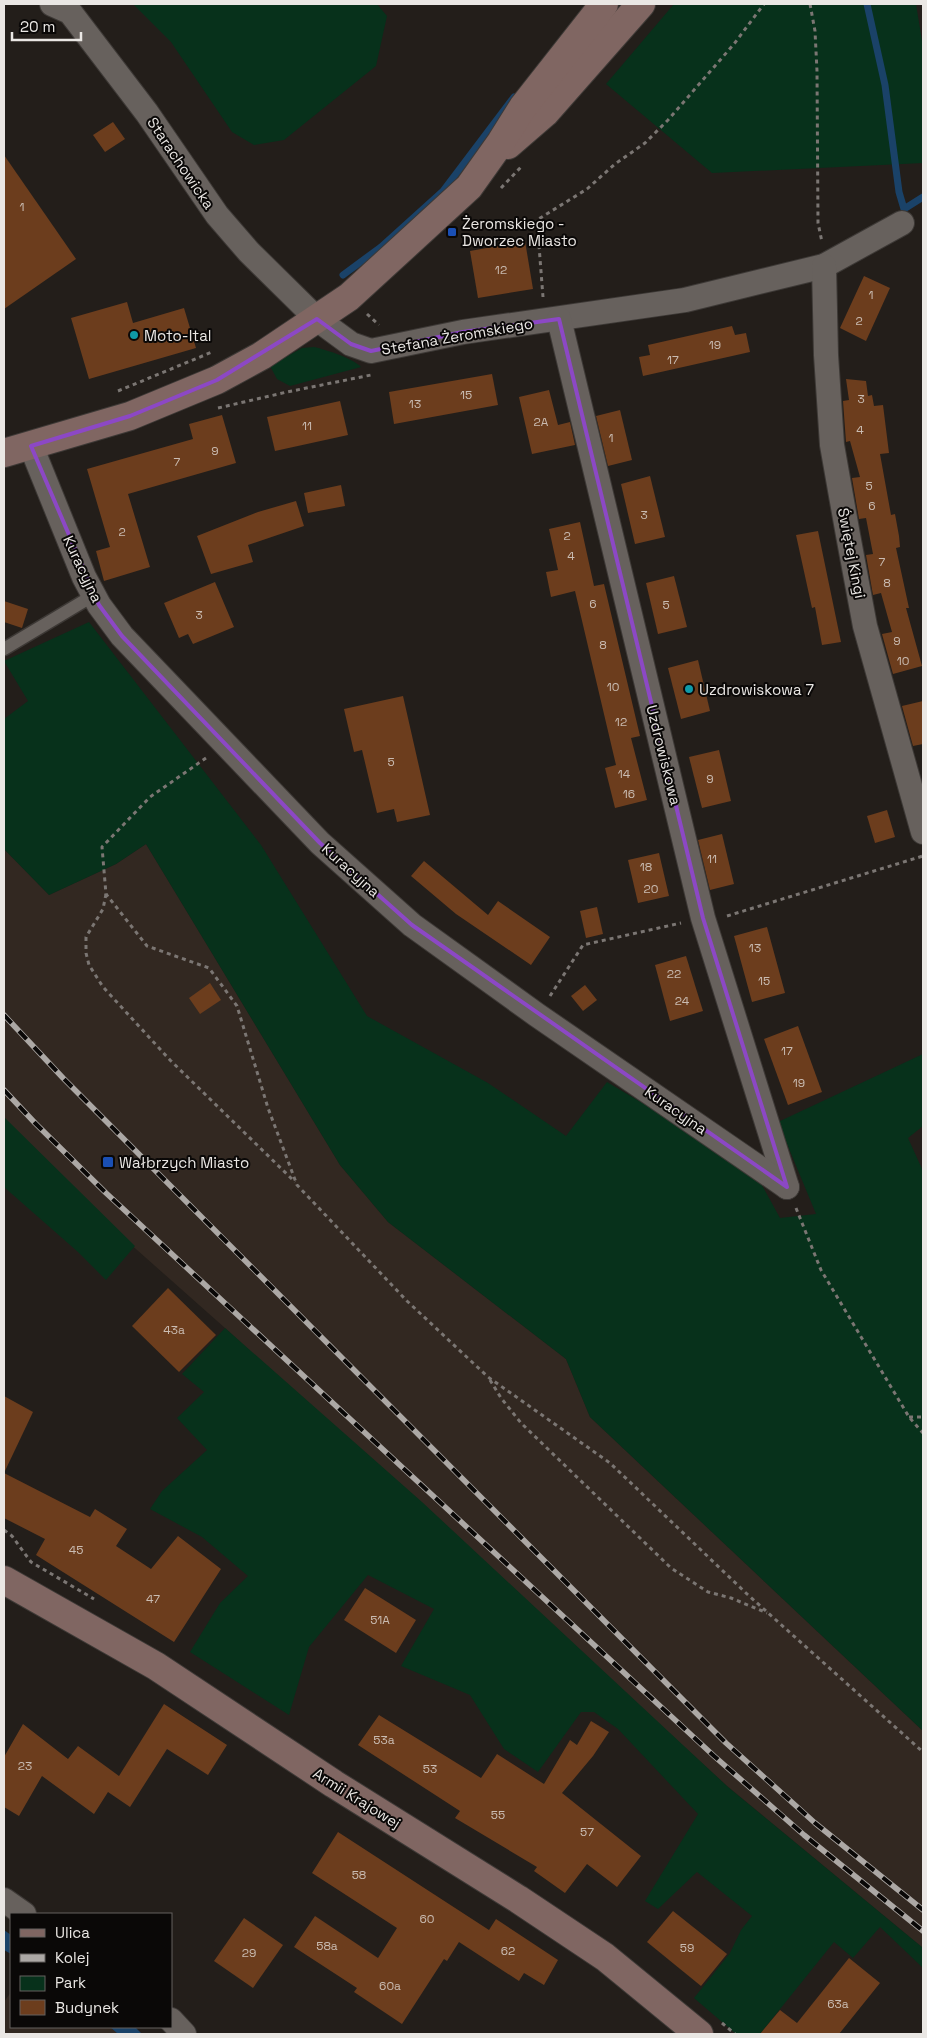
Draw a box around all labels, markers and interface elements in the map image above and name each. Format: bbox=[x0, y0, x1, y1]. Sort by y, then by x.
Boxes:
scale bar bbox=[12, 10, 81, 42]
text: 20 m bbox=[20, 17, 55, 36]
street label: Starachowicka bbox=[143, 113, 219, 213]
house number: 1 bbox=[19, 199, 25, 215]
place label: Żeromskiego - Dworzec Miasto bbox=[462, 214, 577, 250]
marker: Żeromskiego - Dworzec Miasto bbox=[446, 226, 458, 238]
house number: 12 bbox=[495, 262, 507, 278]
house number: 1 bbox=[868, 287, 874, 303]
street label: Stefana Żeromskiego bbox=[380, 313, 534, 359]
house number: 2 bbox=[855, 313, 863, 329]
place label: Moto-Ital bbox=[144, 326, 212, 345]
marker: Moto-Ital bbox=[128, 329, 140, 341]
house number: 19 bbox=[709, 337, 721, 353]
house number: 17 bbox=[667, 352, 679, 368]
house number: 15 bbox=[460, 387, 472, 403]
house number: 3 bbox=[857, 391, 865, 407]
house number: 13 bbox=[409, 396, 421, 412]
house number: 2A bbox=[534, 414, 549, 430]
house number: 11 bbox=[302, 418, 312, 434]
house number: 4 bbox=[856, 422, 864, 438]
house number: 1 bbox=[608, 430, 614, 446]
house number: 9 bbox=[211, 443, 219, 459]
house number: 7 bbox=[174, 454, 181, 470]
house number: 5 bbox=[865, 478, 873, 494]
house number: 6 bbox=[868, 498, 876, 514]
street label: Świętej Kingi bbox=[834, 506, 870, 600]
house number: 3 bbox=[640, 507, 648, 523]
house number: 2 bbox=[118, 524, 126, 540]
house number: 2 bbox=[563, 528, 571, 544]
street label: Kuracyjna bbox=[59, 532, 107, 606]
house number: 4 bbox=[567, 548, 575, 564]
house number: 7 bbox=[879, 554, 886, 570]
house number: 8 bbox=[883, 575, 891, 591]
house number: 6 bbox=[589, 596, 597, 612]
house number: 5 bbox=[662, 597, 670, 613]
house number: 3 bbox=[195, 607, 203, 623]
house number: 9 bbox=[893, 633, 901, 649]
house number: 8 bbox=[599, 637, 607, 653]
house number: 10 bbox=[897, 653, 909, 669]
house number: 10 bbox=[607, 679, 619, 695]
place label: Uzdrowiskowa 7 bbox=[699, 680, 814, 699]
marker: Uzdrowiskowa 7 bbox=[683, 683, 695, 695]
street label: Uzdrowiskowa bbox=[642, 703, 686, 807]
house number: 12 bbox=[615, 714, 627, 730]
house number: 5 bbox=[387, 754, 395, 770]
house number: 14 bbox=[618, 766, 631, 782]
house number: 9 bbox=[706, 771, 714, 787]
house number: 16 bbox=[623, 786, 635, 802]
street label: Kuracyjna bbox=[318, 839, 384, 901]
house number: 11 bbox=[707, 851, 717, 867]
house number: 18 bbox=[640, 859, 652, 875]
house number: 20 bbox=[644, 881, 658, 897]
house number: 13 bbox=[749, 940, 761, 956]
house number: 22 bbox=[667, 966, 681, 982]
house number: 15 bbox=[758, 973, 770, 989]
house number: 24 bbox=[675, 993, 690, 1009]
house number: 17 bbox=[781, 1043, 793, 1059]
house number: 19 bbox=[793, 1075, 805, 1091]
street label: Kuracyjna bbox=[641, 1082, 711, 1139]
place label: Wałbrzych Miasto bbox=[119, 1153, 249, 1172]
marker: Wałbrzych Miasto bbox=[101, 1155, 115, 1169]
house number: 43a bbox=[163, 1322, 185, 1338]
house number: 45 bbox=[69, 1542, 83, 1558]
house number: 47 bbox=[146, 1591, 160, 1607]
house number: 51A bbox=[370, 1612, 390, 1628]
house number: 53a bbox=[373, 1732, 395, 1748]
house number: 23 bbox=[18, 1758, 32, 1774]
house number: 53 bbox=[423, 1761, 437, 1777]
street label: Armii Krajowej bbox=[310, 1764, 404, 1832]
house number: 55 bbox=[491, 1807, 505, 1823]
house number: 57 bbox=[580, 1824, 594, 1840]
house number: 58 bbox=[352, 1867, 366, 1883]
house number: 60 bbox=[419, 1911, 435, 1927]
legend bbox=[10, 1913, 172, 2028]
text: Ulica bbox=[55, 1923, 90, 1942]
house number: 58a bbox=[316, 1938, 338, 1954]
house number: 59 bbox=[680, 1940, 694, 1956]
house number: 62 bbox=[501, 1943, 515, 1959]
house number: 29 bbox=[242, 1945, 256, 1961]
text: Kolej bbox=[55, 1948, 89, 1967]
text: Park bbox=[55, 1973, 86, 1992]
house number: 60a bbox=[379, 1978, 401, 1994]
house number: 63a bbox=[827, 1996, 849, 2012]
text: Budynek bbox=[55, 1998, 119, 2017]

